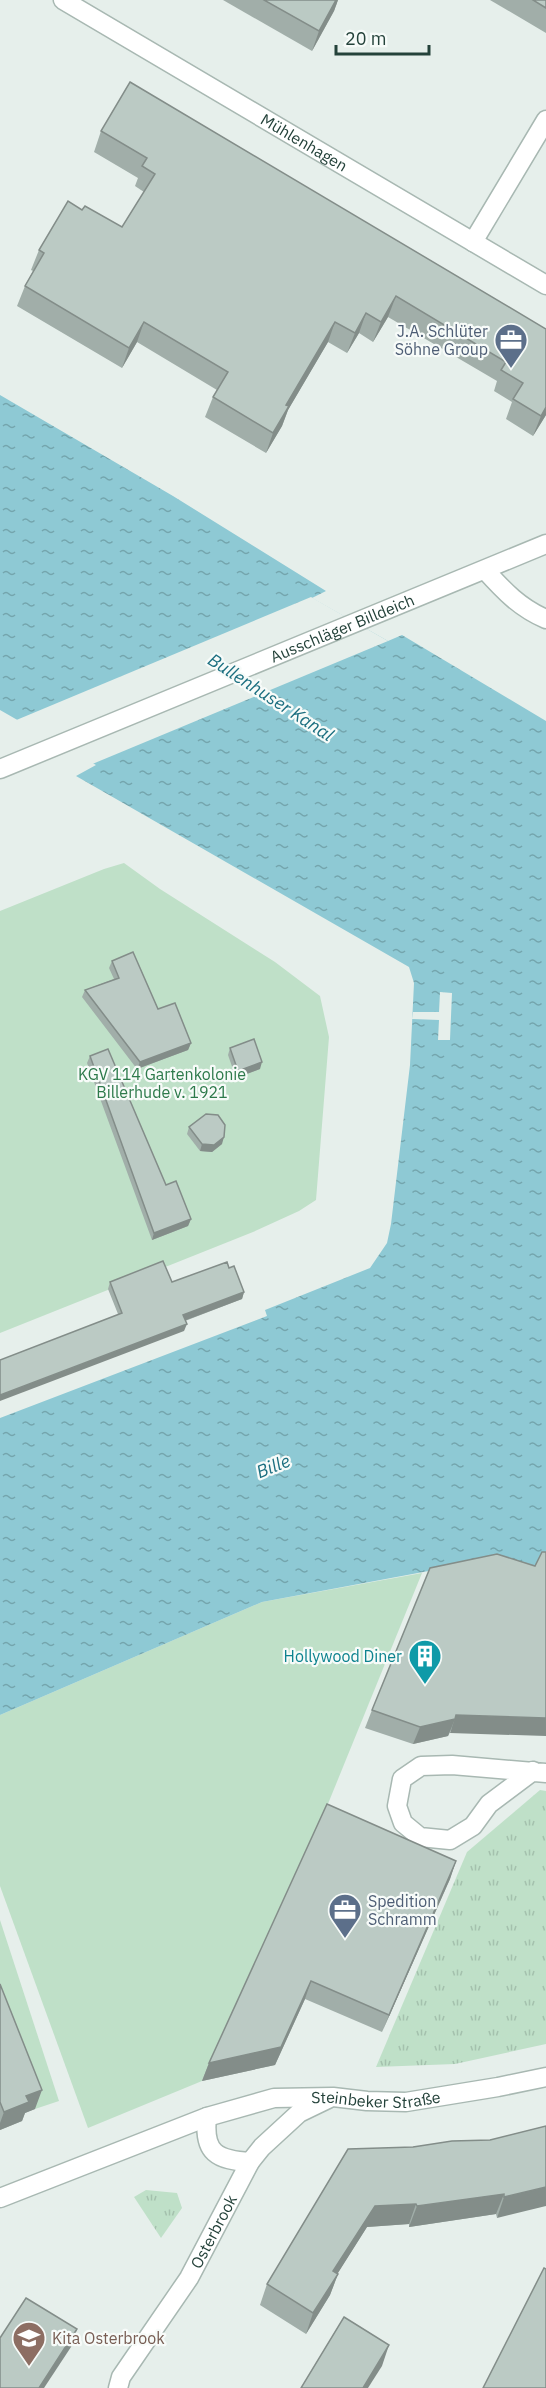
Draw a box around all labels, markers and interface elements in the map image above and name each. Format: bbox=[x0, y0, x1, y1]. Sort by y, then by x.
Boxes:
scale bar bbox=[336, 18, 429, 56]
text: 20 m bbox=[345, 27, 387, 50]
street label: Mühlenhagen bbox=[257, 109, 351, 176]
place label: J.A. Schlüter Söhne Group bbox=[395, 321, 488, 359]
office icon: J.A. Schlüter Söhne Group bbox=[493, 322, 529, 369]
street label: Ausschläger Billdeich bbox=[267, 589, 417, 667]
water label: Bullenhuser Kanal bbox=[204, 648, 338, 746]
park label: KGV 114 Gartenkolonie Billerhude v. 1921 bbox=[78, 1064, 246, 1102]
water label: Bille bbox=[253, 1449, 293, 1483]
building icon: Hollywood Diner bbox=[407, 1638, 443, 1685]
place label: Hollywood Diner bbox=[284, 1646, 402, 1666]
place label: Spedition Schramm bbox=[368, 1891, 437, 1929]
office icon: Spedition Schramm bbox=[327, 1892, 363, 1939]
street label: Steinbeker Straße bbox=[311, 2087, 442, 2112]
street label: Osterbrook bbox=[186, 2191, 241, 2272]
school or university icon: Kita Osterbrook bbox=[11, 2320, 47, 2367]
place label: Kita Osterbrook bbox=[52, 2328, 165, 2348]

